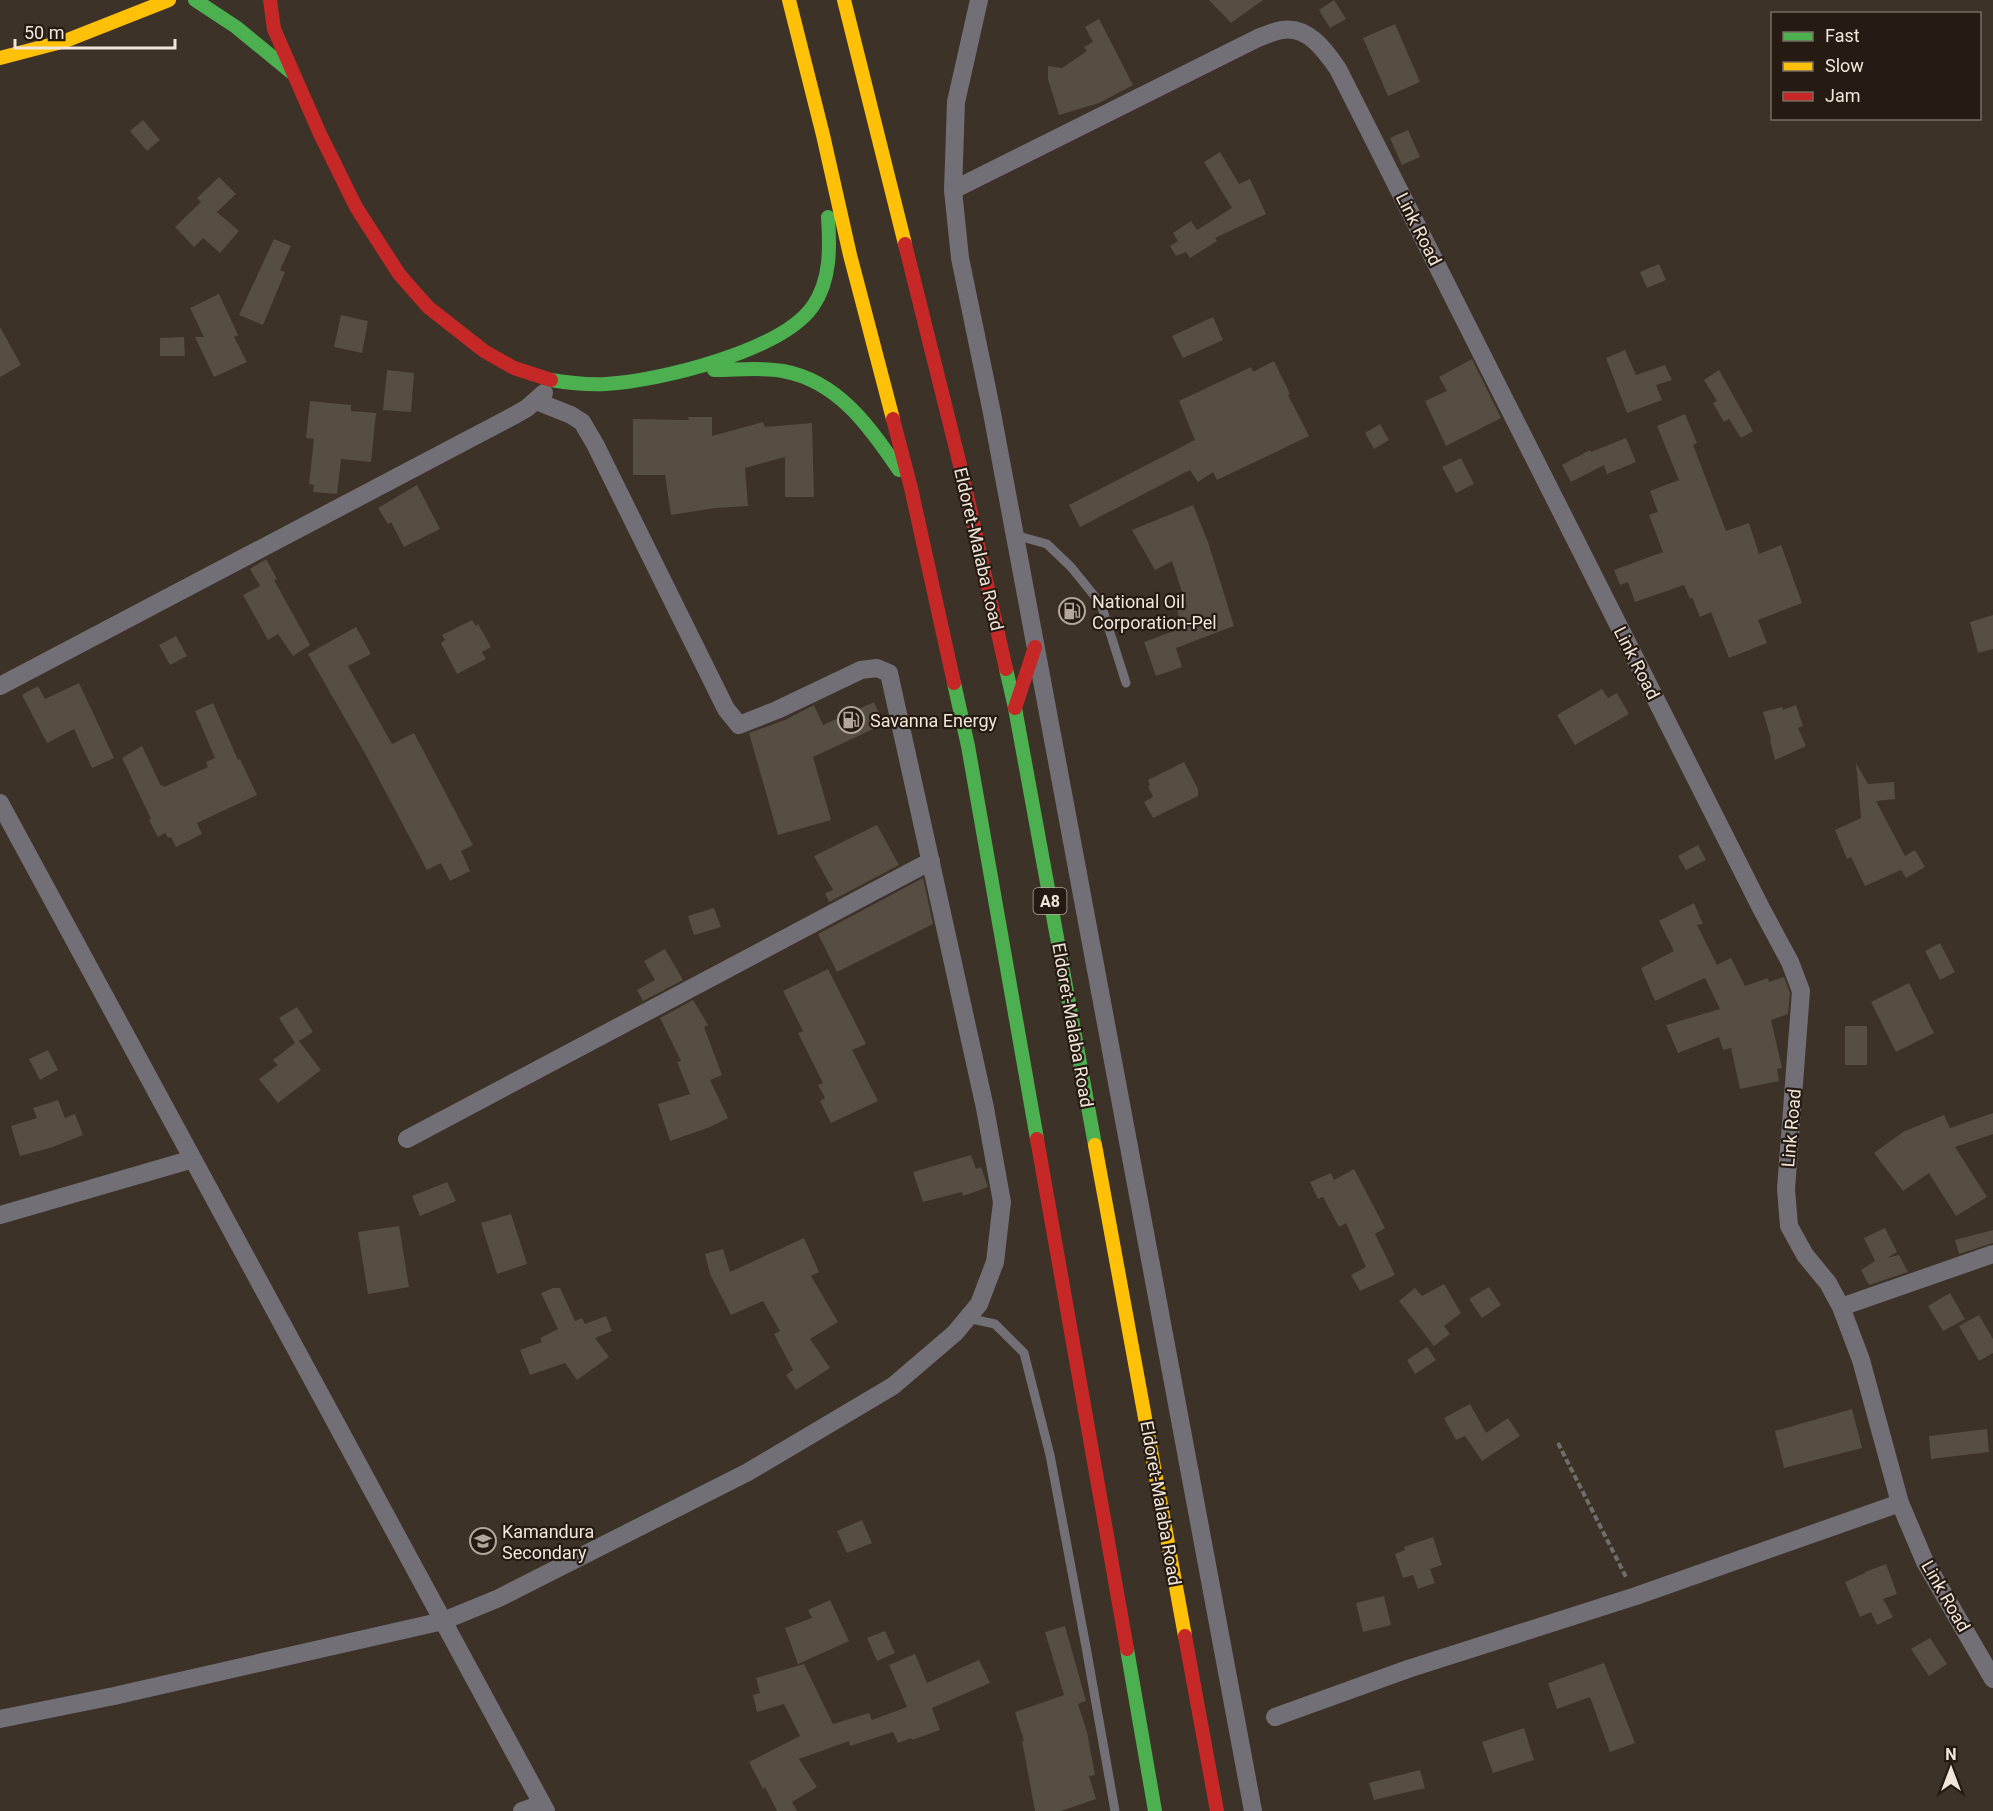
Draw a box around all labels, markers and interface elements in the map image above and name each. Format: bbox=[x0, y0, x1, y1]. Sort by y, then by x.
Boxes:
scale bar bbox=[15, 12, 176, 50]
legend bbox=[1771, 12, 1981, 120]
text: 50 m bbox=[24, 22, 64, 43]
text: Fast bbox=[1825, 25, 1860, 46]
text: Slow bbox=[1825, 55, 1864, 76]
text: Jam bbox=[1825, 85, 1861, 106]
street label: Link Road bbox=[1392, 189, 1446, 269]
street label: Eldoret-Malaba Road bbox=[950, 465, 1008, 633]
place label: National Oil Corporation-Pel bbox=[1092, 591, 1217, 633]
fuel station icon: National Oil Corporation-Pel bbox=[1057, 596, 1087, 626]
street label: Link Road bbox=[1610, 623, 1664, 703]
fuel station icon: Savanna Energy bbox=[836, 705, 866, 735]
place label: Savanna Energy bbox=[870, 710, 998, 731]
road number: A8 bbox=[1034, 888, 1066, 914]
street label: Eldoret-Malaba Road bbox=[1048, 941, 1098, 1109]
street label: Link Road bbox=[1777, 1088, 1805, 1168]
street label: Eldoret-Malaba Road bbox=[1136, 1419, 1186, 1587]
place label: Kamandura Secondary bbox=[502, 1521, 594, 1563]
school or university icon: Kamandura Secondary bbox=[468, 1526, 498, 1556]
street label: Link Road bbox=[1917, 1557, 1975, 1635]
north arrow bbox=[1921, 1739, 1981, 1799]
text: N bbox=[1945, 1745, 1957, 1764]

